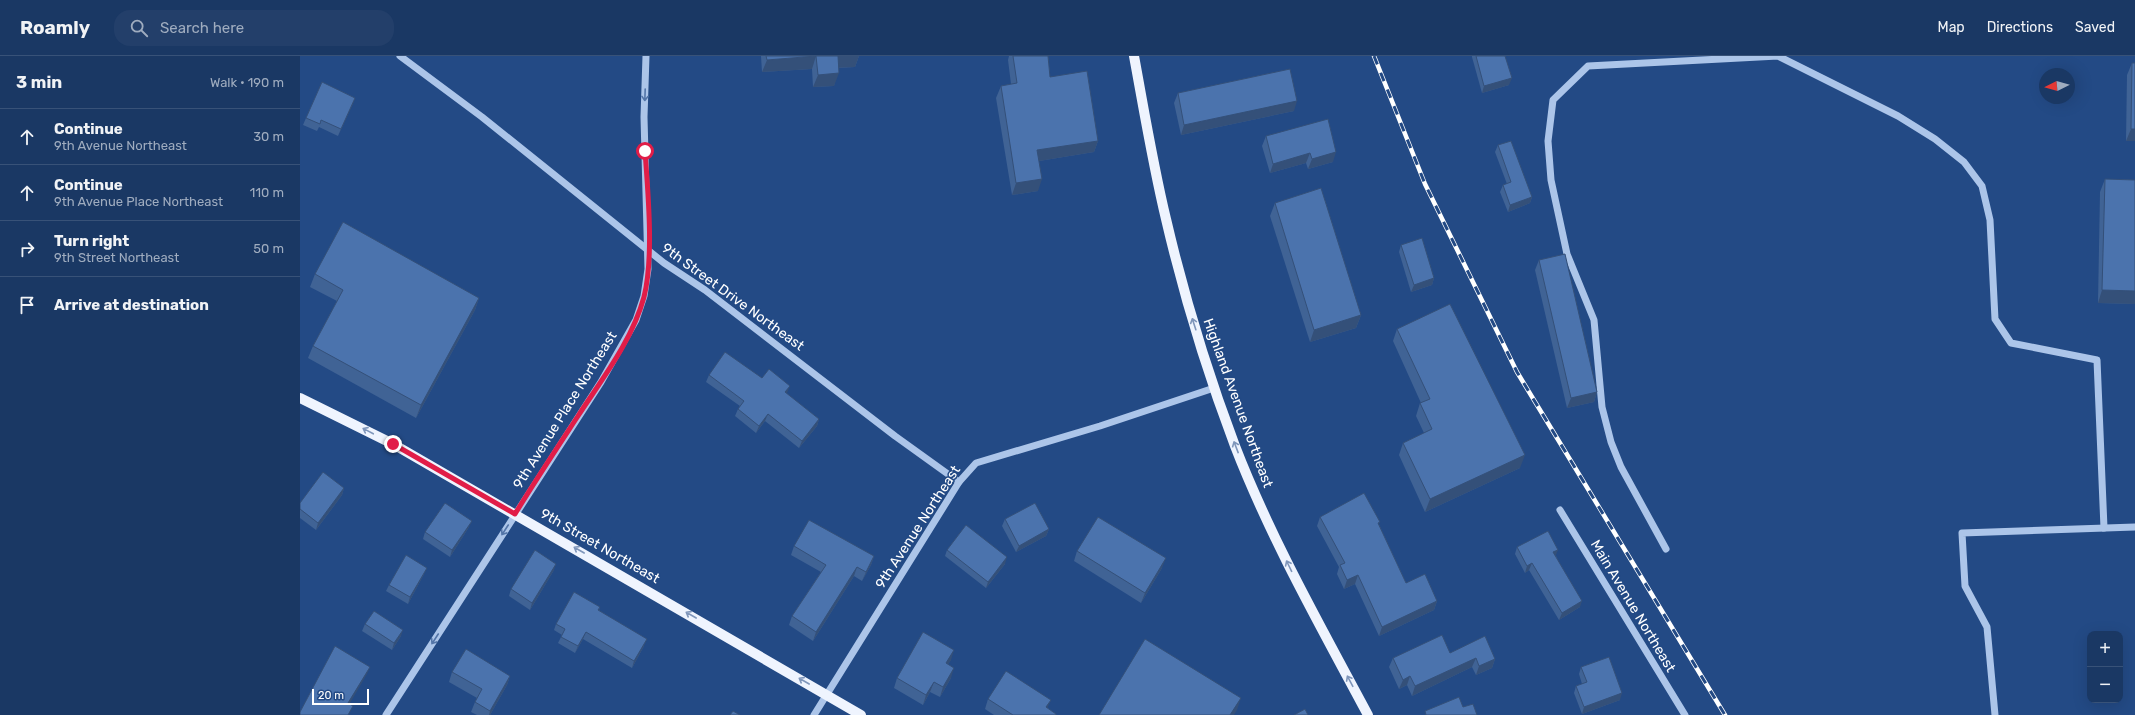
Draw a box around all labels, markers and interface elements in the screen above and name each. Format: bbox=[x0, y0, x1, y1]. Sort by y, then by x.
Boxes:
search box bbox=[114, 10, 394, 46]
text: Roamly bbox=[20, 16, 90, 39]
icon: search bbox=[128, 17, 150, 39]
text: Search here bbox=[160, 19, 244, 37]
text: Map bbox=[1938, 19, 1965, 36]
text: Directions bbox=[1987, 19, 2053, 36]
text: Saved bbox=[2075, 19, 2115, 36]
north arrow bbox=[2039, 68, 2075, 104]
text: 3 min bbox=[16, 72, 62, 92]
text: Walk · 190 m bbox=[210, 75, 284, 90]
one-way arrow bbox=[641, 88, 649, 101]
text: Continue bbox=[54, 120, 123, 138]
icon: ahead bbox=[16, 126, 38, 148]
text: 30 m bbox=[253, 129, 284, 144]
text: 9th Avenue Northeast bbox=[54, 138, 187, 153]
route start bbox=[636, 142, 654, 160]
text: Continue bbox=[54, 176, 123, 194]
icon: ahead bbox=[16, 182, 38, 204]
text: 110 m bbox=[250, 185, 284, 200]
text: 9th Avenue Place Northeast bbox=[54, 194, 223, 209]
text: Turn right bbox=[54, 232, 129, 250]
icon: right bbox=[16, 238, 38, 260]
street label: 9th Street Drive Northeast bbox=[658, 240, 808, 355]
text: 50 m bbox=[253, 241, 284, 256]
text: 9th Street Northeast bbox=[54, 250, 179, 265]
icon: arrive bbox=[16, 294, 38, 316]
text: Arrive at destination bbox=[54, 296, 209, 314]
street label: Highland Avenue Northeast bbox=[1199, 316, 1277, 490]
one-way arrow bbox=[1190, 318, 1197, 331]
street label: 9th Avenue Place Northeast bbox=[510, 328, 621, 492]
one-way arrow bbox=[362, 427, 374, 434]
route end bbox=[384, 435, 402, 453]
one-way arrow bbox=[1231, 442, 1239, 454]
street label: 9th Avenue Northeast bbox=[872, 462, 964, 592]
street label: 9th Street Northeast bbox=[537, 505, 663, 587]
one-way arrow bbox=[501, 524, 509, 535]
street label: Main Avenue Northeast bbox=[1587, 537, 1680, 676]
one-way arrow bbox=[573, 546, 585, 554]
one-way arrow bbox=[1285, 560, 1292, 572]
one-way arrow bbox=[685, 611, 697, 619]
map controls bbox=[2087, 631, 2123, 703]
button: + bbox=[2087, 631, 2123, 667]
one-way arrow bbox=[431, 633, 439, 644]
button: − bbox=[2087, 667, 2123, 703]
one-way arrow bbox=[1346, 675, 1353, 687]
one-way arrow bbox=[798, 676, 810, 684]
scale bar bbox=[312, 687, 369, 706]
text: 20 m bbox=[318, 689, 344, 702]

